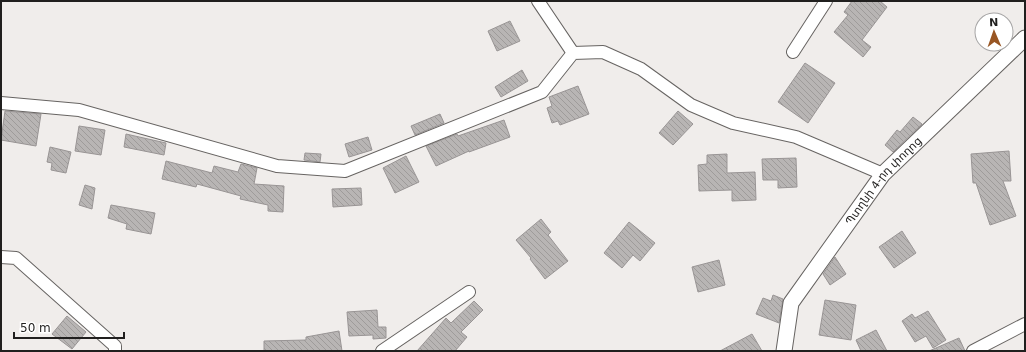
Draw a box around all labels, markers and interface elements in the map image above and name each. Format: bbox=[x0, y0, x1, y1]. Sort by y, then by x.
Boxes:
north arrow bbox=[974, 12, 1014, 52]
text: N bbox=[989, 16, 999, 29]
street label: Պտղնի 4-րդ փողոց bbox=[843, 135, 924, 227]
scale bar bbox=[14, 314, 124, 340]
text: 50 m bbox=[20, 321, 51, 335]

